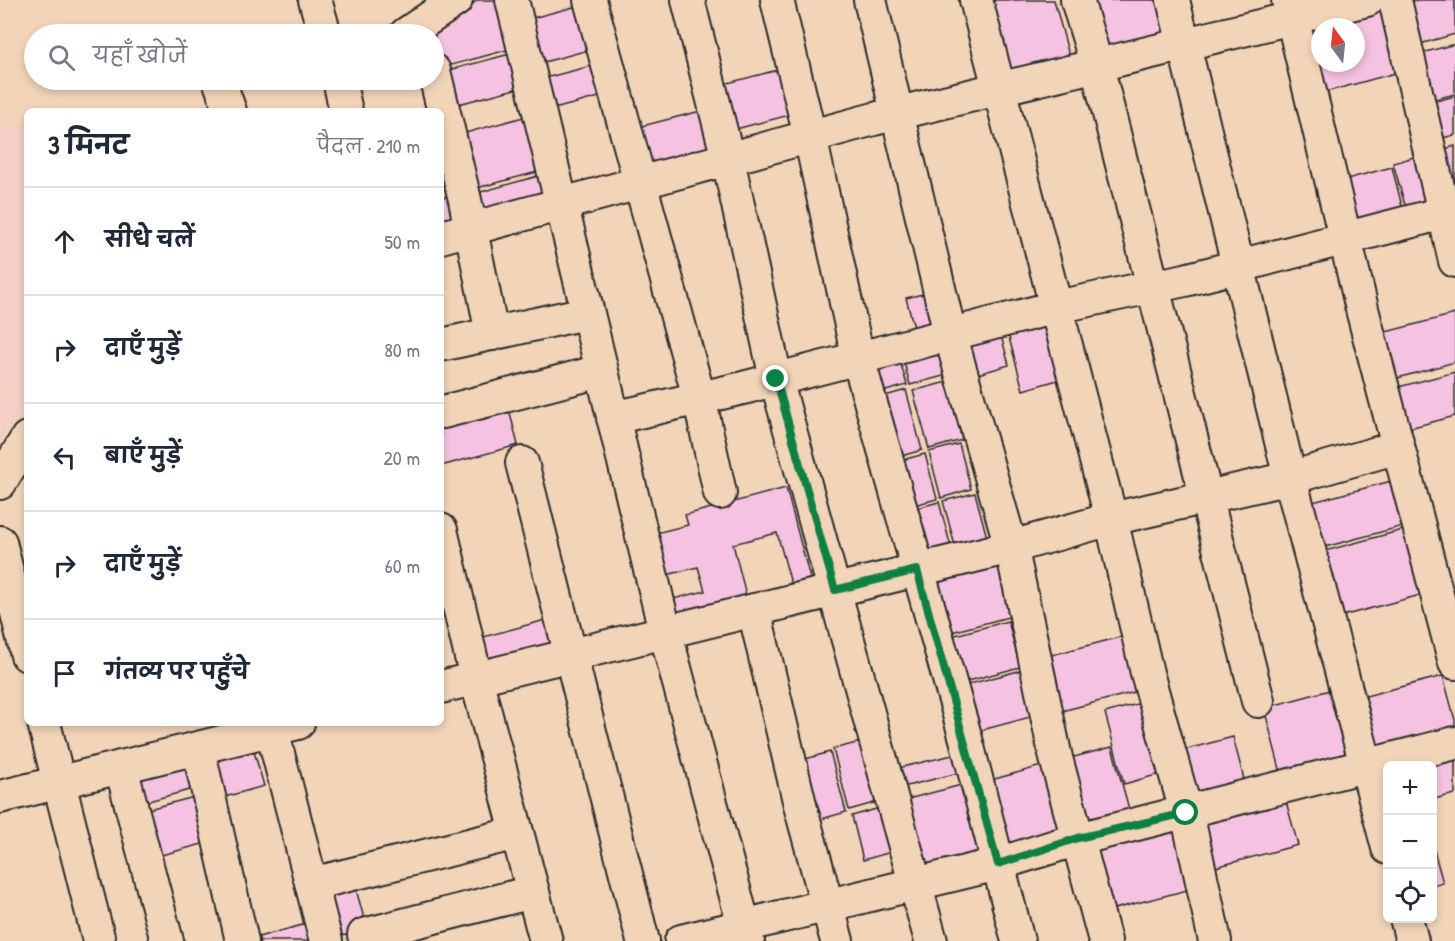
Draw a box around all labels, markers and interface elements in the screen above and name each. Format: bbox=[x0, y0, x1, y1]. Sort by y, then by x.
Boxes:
north arrow bbox=[1311, 18, 1365, 72]
search box bbox=[24, 24, 444, 90]
text: यहाँ खोजें bbox=[93, 40, 187, 70]
icon: search bbox=[45, 41, 78, 74]
text: 3 मिनट bbox=[48, 127, 129, 162]
text: पैदल · 210 m bbox=[317, 132, 420, 159]
text: सीधे चलें bbox=[105, 224, 195, 254]
icon: ahead bbox=[48, 225, 81, 258]
text: 50 m bbox=[384, 228, 420, 255]
text: दाएँ मुड़ें bbox=[105, 332, 181, 362]
icon: right bbox=[48, 333, 81, 366]
text: 80 m bbox=[384, 336, 420, 363]
route end bbox=[762, 365, 788, 391]
text: बाएँ मुड़ें bbox=[105, 440, 182, 470]
icon: left bbox=[48, 441, 81, 474]
text: 20 m bbox=[383, 444, 420, 471]
text: दाएँ मुड़ें bbox=[105, 548, 181, 578]
icon: right bbox=[48, 549, 81, 582]
text: 60 m bbox=[385, 552, 420, 579]
text: गंतव्य पर पहुँचे bbox=[105, 656, 249, 686]
icon: arrive bbox=[48, 657, 81, 690]
map controls bbox=[1383, 761, 1437, 923]
button: + bbox=[1383, 761, 1437, 815]
route start bbox=[1172, 799, 1198, 825]
button: − bbox=[1383, 815, 1437, 869]
button: locate bbox=[1383, 869, 1437, 923]

